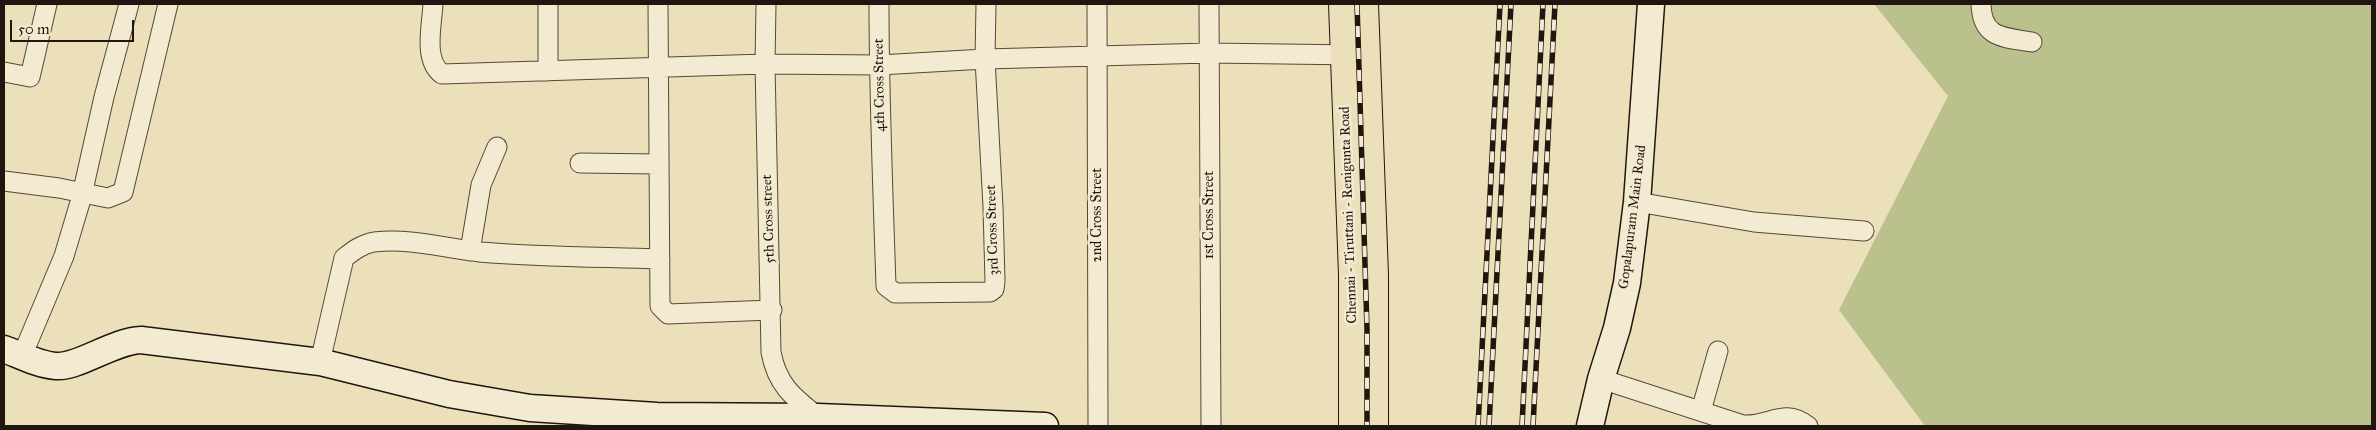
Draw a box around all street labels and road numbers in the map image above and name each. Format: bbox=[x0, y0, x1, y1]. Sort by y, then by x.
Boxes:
street label: 4th Cross Street bbox=[871, 38, 889, 132]
street label: Chennai - Tiruttani - Renigunta Road bbox=[1337, 106, 1361, 324]
street label: Gopalapuram Main Road bbox=[1616, 144, 1650, 290]
street label: 2nd Cross Street bbox=[1090, 168, 1106, 262]
street label: 1st Cross Street bbox=[1202, 171, 1218, 259]
street label: 5th Cross street bbox=[759, 174, 779, 264]
street label: 3rd Cross Street bbox=[983, 184, 1003, 276]

